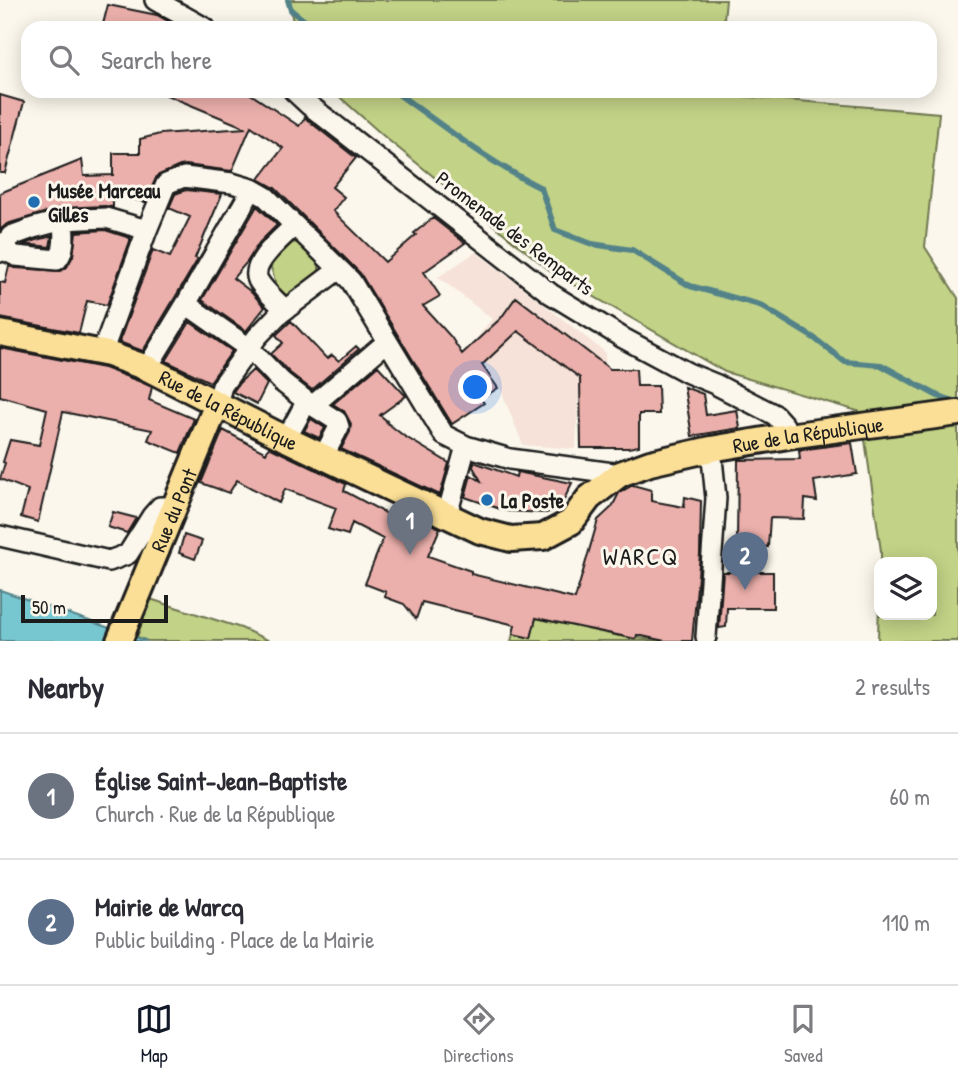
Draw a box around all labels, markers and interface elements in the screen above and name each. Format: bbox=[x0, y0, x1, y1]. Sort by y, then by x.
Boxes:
search box bbox=[21, 21, 937, 98]
icon: search bbox=[45, 41, 83, 79]
text: Search here bbox=[101, 42, 212, 77]
street label: Promenade des Remparts bbox=[430, 164, 600, 302]
place label: Musée Marceau Gilles bbox=[48, 176, 161, 229]
marker: Musée Marceau Gilles bbox=[26, 194, 42, 210]
street label: Rue de la République bbox=[154, 362, 303, 457]
your location bbox=[458, 370, 492, 404]
street label: Rue de la République bbox=[730, 409, 885, 460]
street label: Rue du Pont bbox=[143, 463, 204, 556]
place label: La Poste bbox=[501, 486, 565, 515]
marker: La Poste bbox=[479, 492, 495, 508]
pin: 1 bbox=[387, 497, 433, 555]
pin: 2 bbox=[722, 532, 768, 590]
district label: WARCQ bbox=[603, 540, 679, 572]
map controls bbox=[874, 557, 937, 620]
button: layers bbox=[874, 557, 937, 620]
scale bar bbox=[21, 592, 168, 624]
text: 50 m bbox=[32, 594, 66, 620]
text: Nearby bbox=[28, 667, 104, 707]
text: 2 results bbox=[855, 671, 930, 702]
text: Église Saint-Jean-Baptiste bbox=[95, 763, 347, 798]
text: 1 bbox=[47, 781, 55, 812]
text: 60 m bbox=[890, 781, 930, 812]
text: Church · Rue de la République bbox=[95, 798, 335, 829]
text: Mairie de Warcq bbox=[95, 889, 243, 924]
text: 2 bbox=[46, 907, 56, 938]
text: 110 m bbox=[882, 907, 930, 938]
text: Public building · Place de la Mairie bbox=[95, 924, 375, 955]
tab: Map bbox=[135, 1000, 173, 1068]
tab: Directions bbox=[444, 1000, 514, 1068]
tab: Saved bbox=[784, 1000, 823, 1068]

